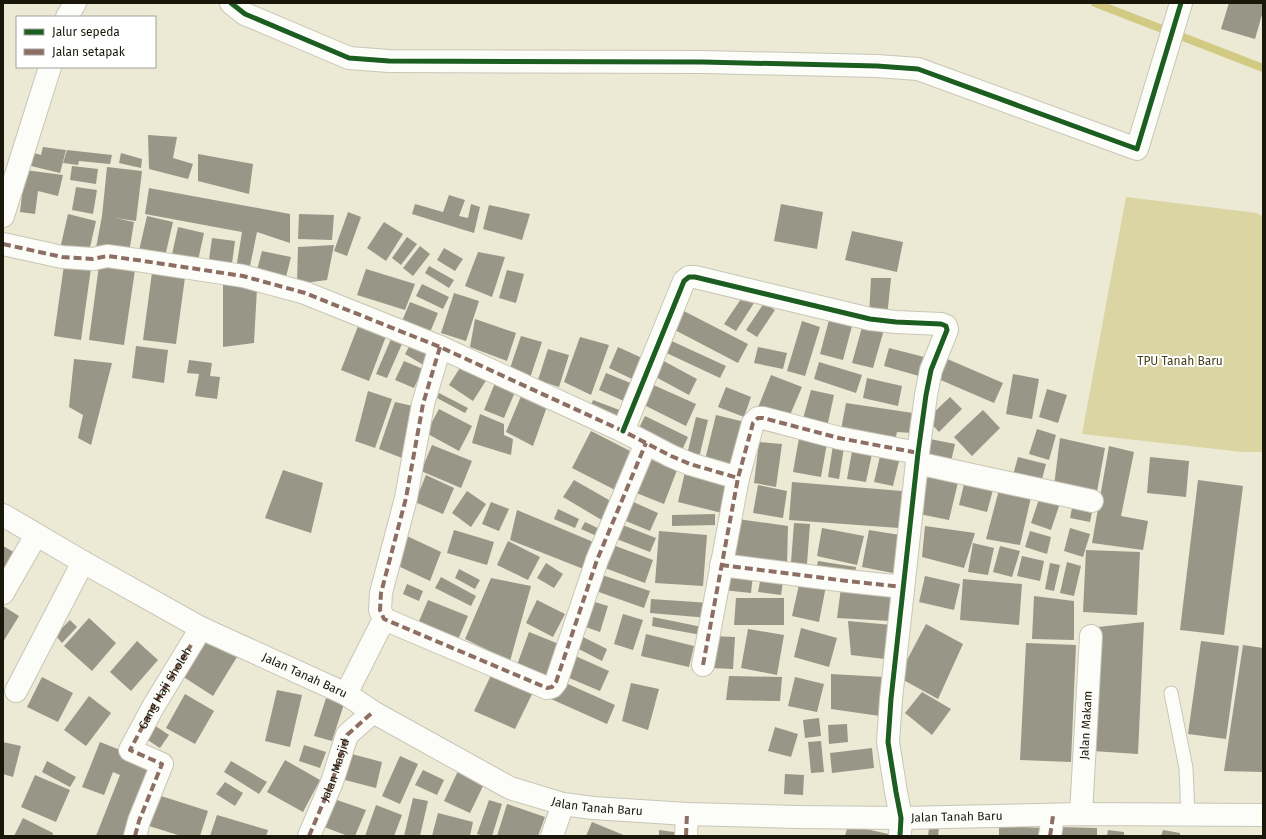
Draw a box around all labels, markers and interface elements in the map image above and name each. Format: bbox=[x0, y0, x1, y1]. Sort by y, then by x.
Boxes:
legend bbox=[16, 16, 156, 68]
text: Jalur sepeda bbox=[52, 25, 120, 39]
text: Jalan setapak bbox=[52, 45, 126, 59]
park label: TPU Tanah Baru bbox=[1137, 354, 1223, 368]
street label: Gang Haji Sholeh bbox=[135, 645, 195, 732]
street label: Jalan Tanah Baru bbox=[260, 650, 349, 701]
street label: Jalan Makam bbox=[1077, 690, 1095, 760]
street label: Jalan Masjid bbox=[318, 737, 352, 804]
street label: Jalan Tanah Baru bbox=[550, 794, 643, 818]
street label: Jalan Tanah Baru bbox=[911, 809, 1003, 825]

